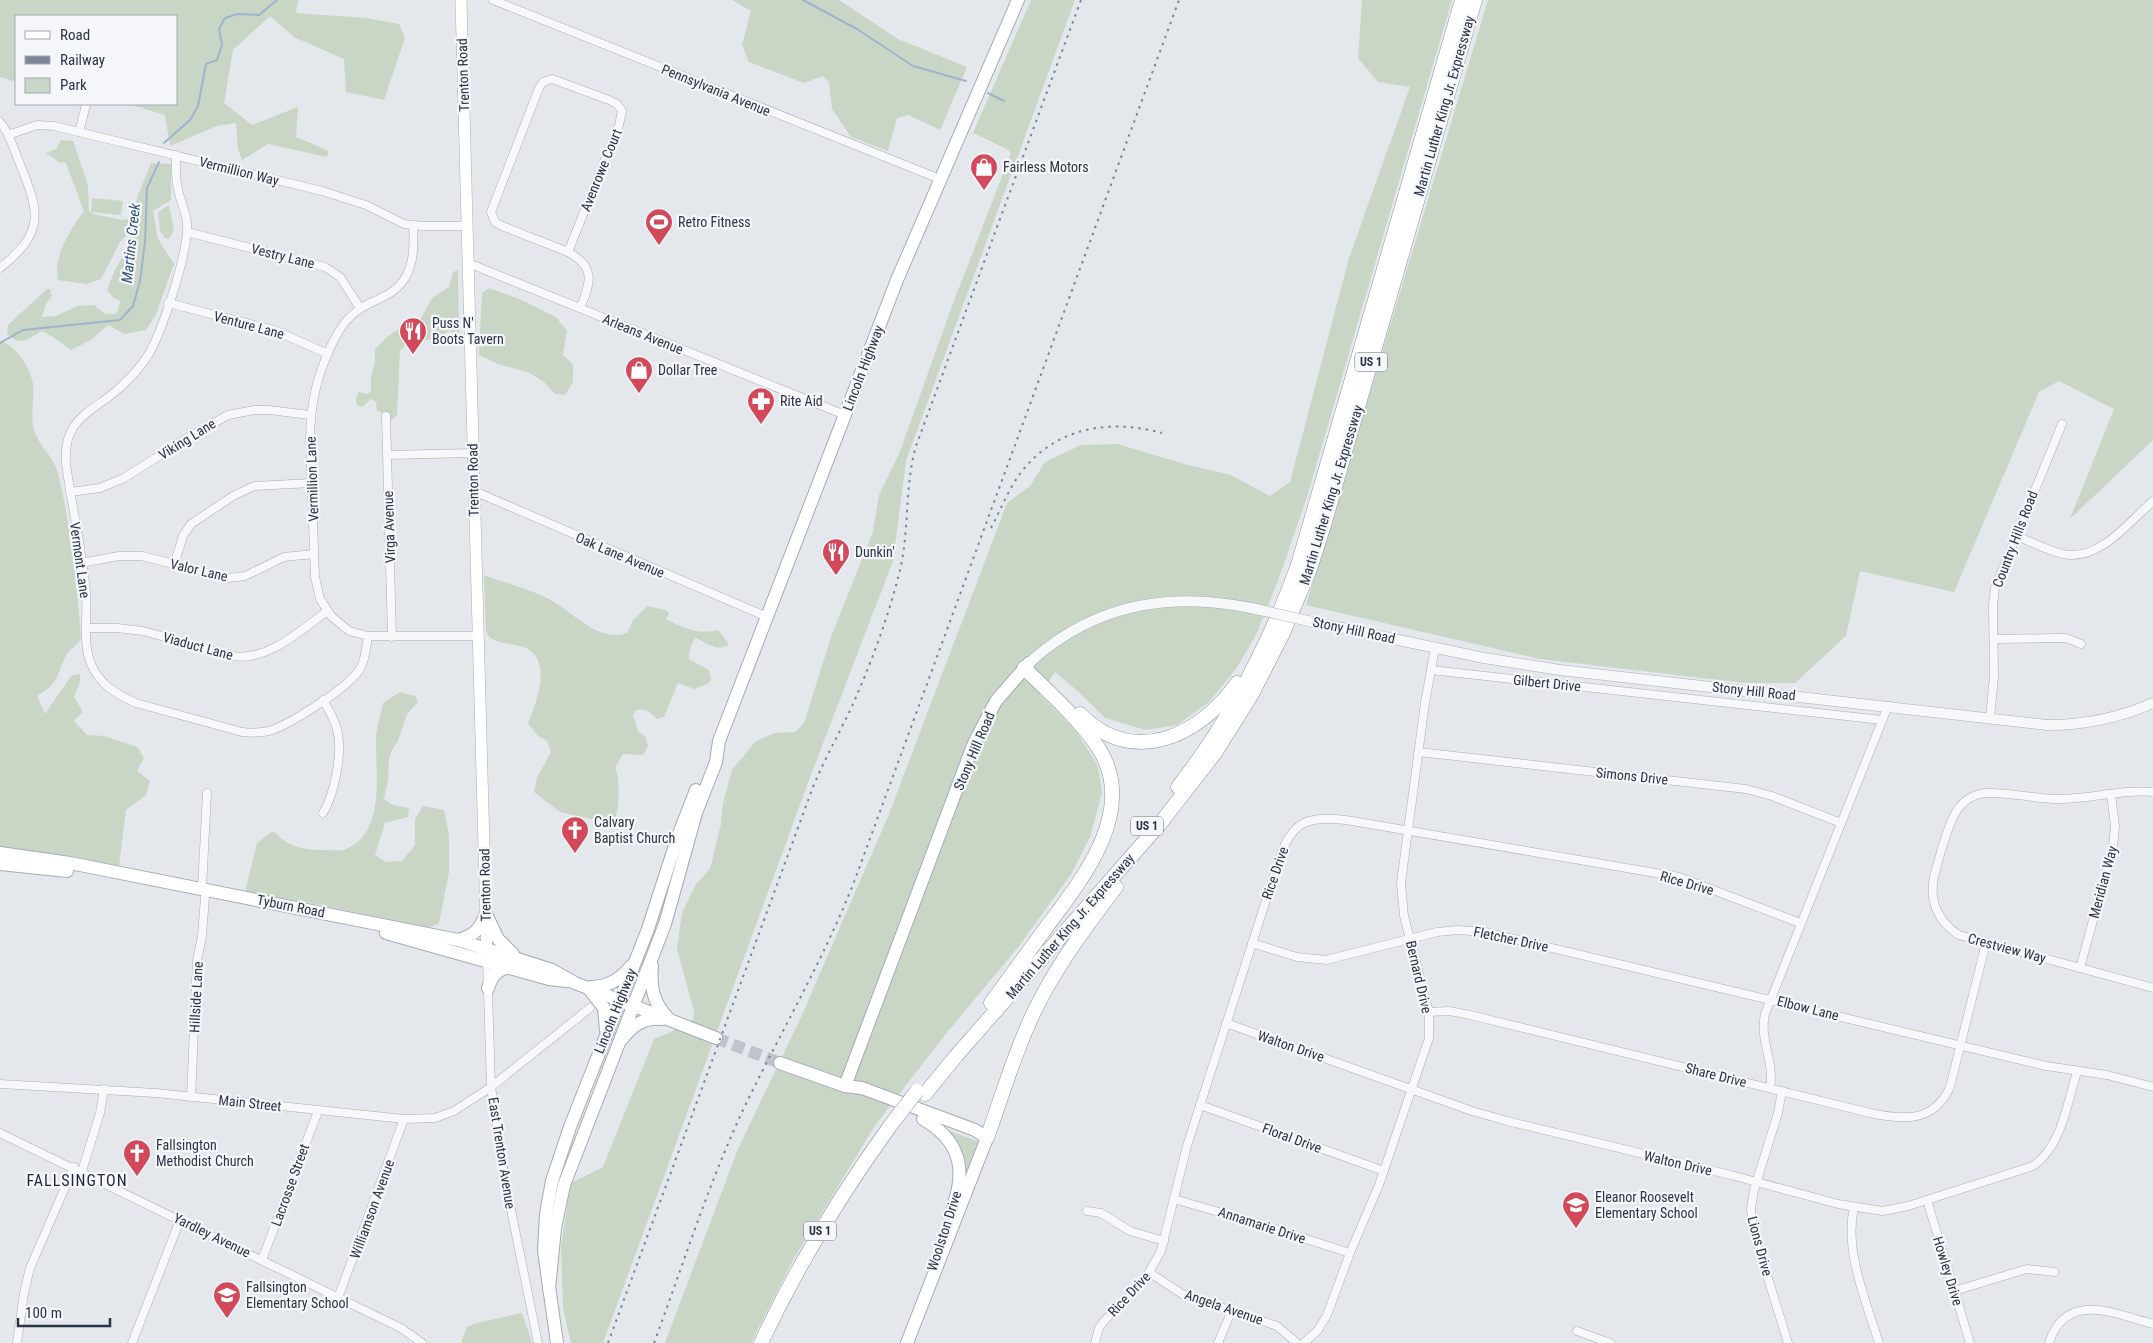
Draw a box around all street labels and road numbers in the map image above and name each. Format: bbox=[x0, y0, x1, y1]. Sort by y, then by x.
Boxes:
street label: Martin Luther King Jr. Expressway bbox=[1411, 14, 1478, 198]
street label: Trenton Road bbox=[454, 38, 472, 112]
street label: Pennsylvania Avenue bbox=[659, 61, 773, 119]
street label: Avenrowe Court bbox=[577, 126, 625, 214]
street label: Vermillion Way bbox=[197, 153, 281, 189]
street label: Vestry Lane bbox=[250, 240, 317, 272]
street label: Venture Lane bbox=[212, 308, 286, 342]
street label: Arleans Avenue bbox=[600, 311, 686, 358]
street label: Lincoln Highway bbox=[839, 323, 887, 413]
road number: US 1 bbox=[1355, 352, 1387, 372]
street label: Martin Luther King Jr. Expressway bbox=[1296, 403, 1366, 587]
street label: Viking Lane bbox=[156, 415, 219, 463]
street label: Vermillion Lane bbox=[302, 436, 321, 522]
street label: Trenton Road bbox=[464, 443, 482, 517]
street label: Country Hills Road bbox=[1989, 488, 2041, 590]
street label: Virga Avenue bbox=[380, 490, 398, 563]
street label: Vermont Lane bbox=[67, 521, 93, 600]
street label: Oak Lane Avenue bbox=[573, 529, 667, 581]
street label: Valor Lane bbox=[169, 556, 230, 584]
street label: Stony Hill Road bbox=[1311, 613, 1397, 647]
street label: Viaduct Lane bbox=[161, 629, 235, 663]
street label: Gilbert Drive bbox=[1512, 671, 1582, 695]
street label: Stony Hill Road bbox=[1712, 679, 1796, 703]
street label: Stony Hill Road bbox=[950, 709, 998, 793]
street label: Simons Drive bbox=[1595, 764, 1669, 788]
road number: US 1 bbox=[1131, 816, 1163, 836]
street label: Rice Drive bbox=[1259, 844, 1292, 902]
street label: Meridian Way bbox=[2086, 844, 2120, 920]
street label: Trenton Road bbox=[476, 848, 494, 922]
street label: Martin Luther King Jr. Expressway bbox=[1003, 850, 1138, 1002]
street label: Rice Drive bbox=[1658, 868, 1716, 898]
street label: Tyburn Road bbox=[256, 892, 326, 920]
street label: Fletcher Drive bbox=[1472, 923, 1550, 955]
street label: Crestview Way bbox=[1966, 930, 2048, 966]
street label: Bernard Drive bbox=[1403, 939, 1435, 1015]
street label: Hillside Lane bbox=[186, 961, 206, 1033]
street label: Lincoln Highway bbox=[591, 966, 639, 1056]
street label: Elbow Lane bbox=[1775, 993, 1841, 1024]
street label: Walton Drive bbox=[1256, 1027, 1327, 1065]
street label: Share Drive bbox=[1684, 1060, 1749, 1090]
street label: Main Street bbox=[218, 1092, 282, 1114]
street label: East Trenton Avenue bbox=[485, 1096, 519, 1210]
street label: Floral Drive bbox=[1260, 1120, 1324, 1156]
street label: Lacrosse Street bbox=[268, 1142, 312, 1228]
street label: Walton Drive bbox=[1642, 1147, 1714, 1179]
street label: Williamson Avenue bbox=[347, 1157, 398, 1261]
street label: Woolston Drive bbox=[924, 1189, 965, 1273]
street label: Annamarie Drive bbox=[1216, 1203, 1308, 1247]
street label: Yardley Avenue bbox=[171, 1209, 254, 1261]
street label: Lions Drive bbox=[1744, 1214, 1776, 1278]
road number: US 1 bbox=[804, 1222, 836, 1240]
street label: Howley Drive bbox=[1930, 1234, 1966, 1308]
street label: Rice Drive bbox=[1104, 1268, 1154, 1320]
street label: Angela Avenue bbox=[1183, 1286, 1266, 1328]

